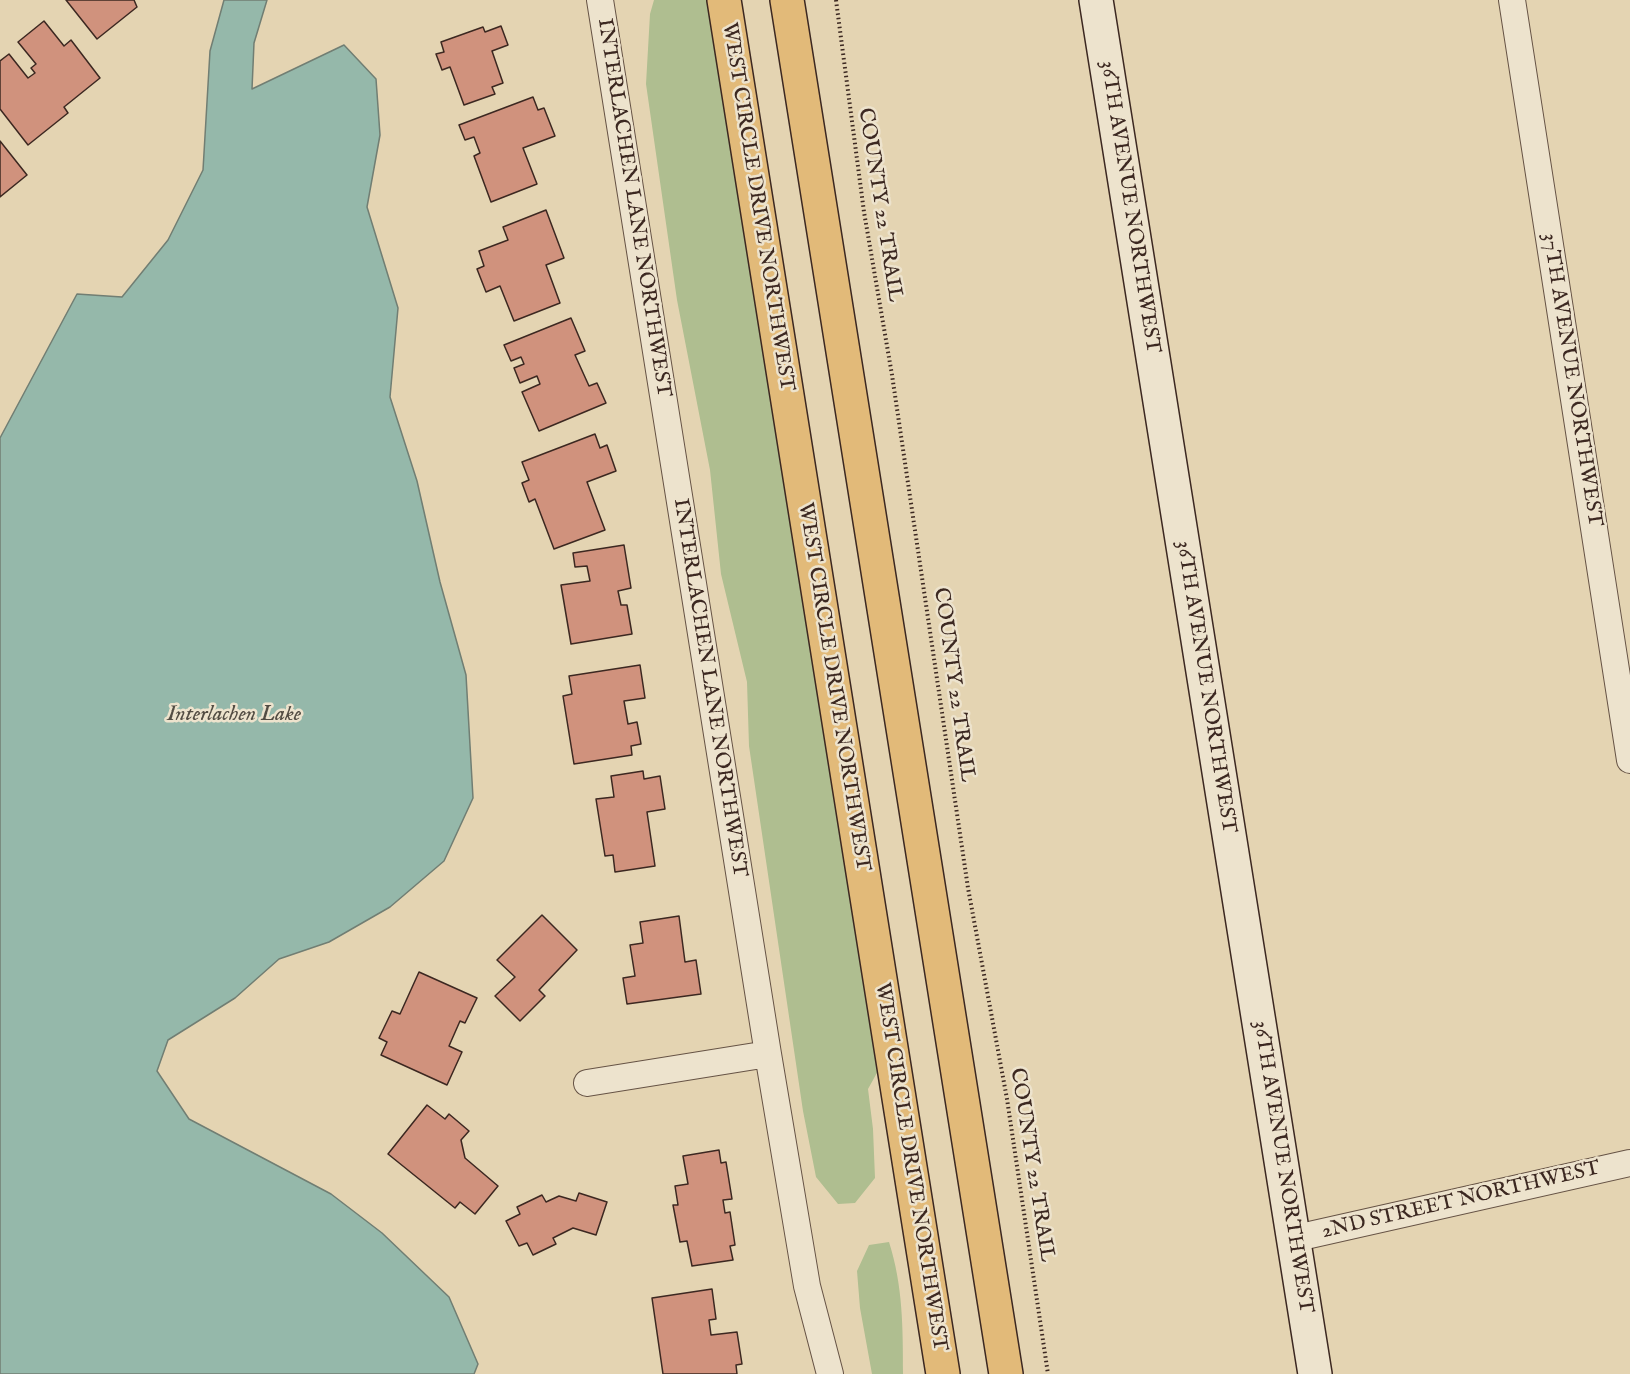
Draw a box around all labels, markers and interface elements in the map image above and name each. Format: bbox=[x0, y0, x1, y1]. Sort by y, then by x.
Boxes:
street label: INTERLACHEN LANE NORTHWEST bbox=[591, 17, 675, 399]
street label: WEST CIRCLE DRIVE NORTHWEST bbox=[715, 21, 799, 393]
street label: 36TH AVENUE NORTHWEST bbox=[1093, 59, 1165, 355]
street label: COUNTY 22 TRAIL bbox=[851, 106, 907, 304]
street label: 37TH AVENUE NORTHWEST bbox=[1535, 231, 1607, 529]
street label: INTERLACHEN LANE NORTHWEST bbox=[667, 497, 751, 879]
street label: WEST CIRCLE DRIVE NORTHWEST bbox=[791, 501, 875, 873]
street label: 36TH AVENUE NORTHWEST bbox=[1169, 539, 1241, 835]
street label: COUNTY 22 TRAIL bbox=[927, 586, 979, 784]
water label: Interlachen Lake bbox=[167, 702, 301, 728]
street label: WEST CIRCLE DRIVE NORTHWEST bbox=[868, 981, 952, 1353]
street label: 36TH AVENUE NORTHWEST bbox=[1246, 1019, 1318, 1315]
street label: COUNTY 22 TRAIL bbox=[1003, 1066, 1059, 1264]
street label: 2ND STREET NORTHWEST bbox=[1319, 1157, 1603, 1245]

